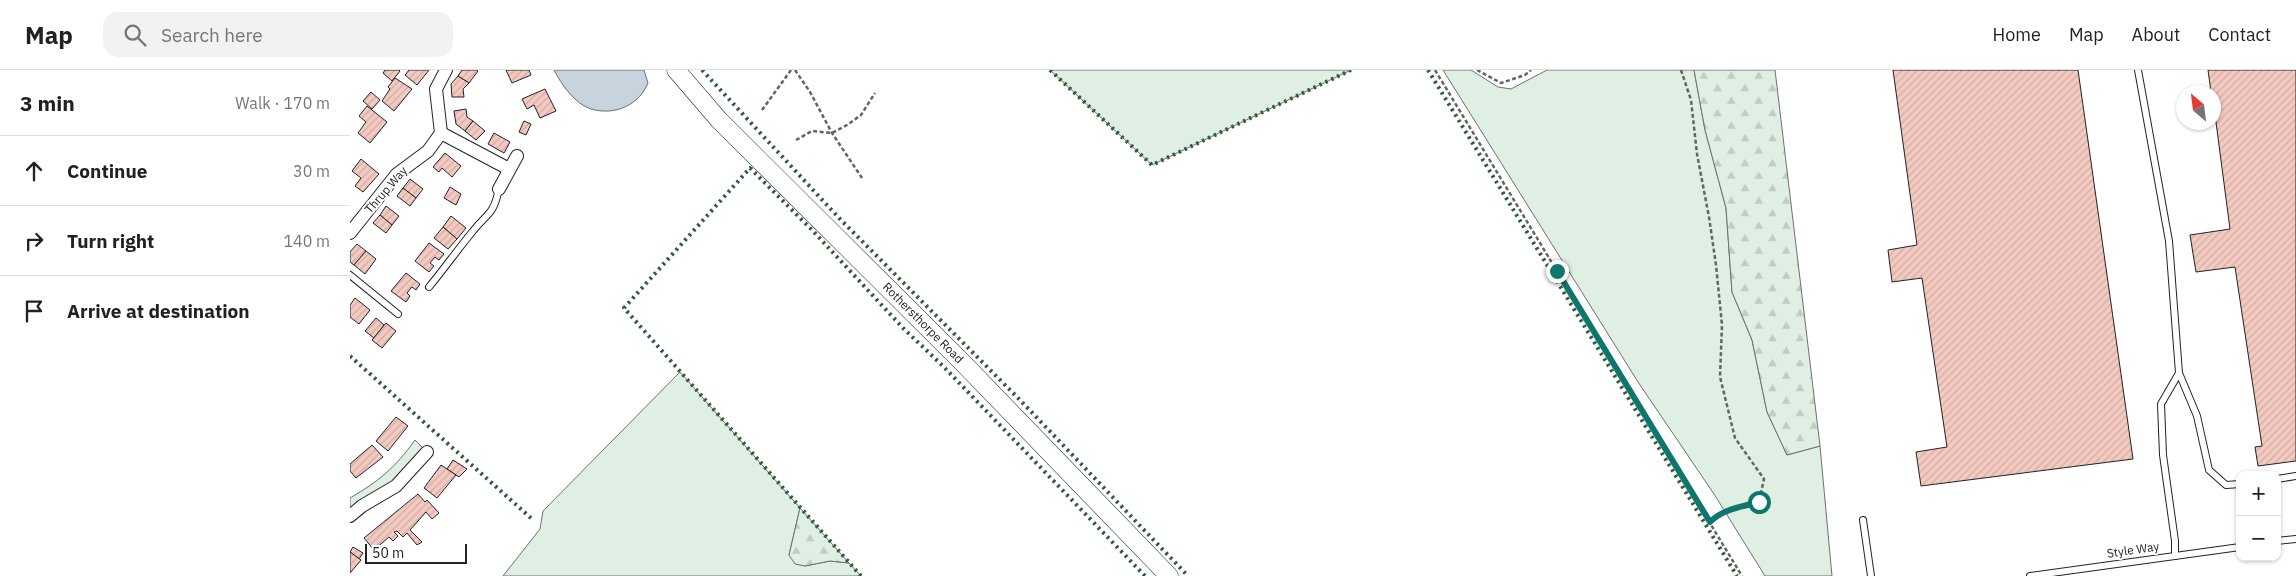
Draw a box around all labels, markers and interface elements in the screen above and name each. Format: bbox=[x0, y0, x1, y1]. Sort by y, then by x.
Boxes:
search box bbox=[103, 12, 453, 57]
text: Map bbox=[25, 19, 73, 51]
icon: search bbox=[121, 21, 149, 49]
text: Search here bbox=[161, 23, 263, 47]
text: Home bbox=[1993, 23, 2041, 46]
text: Map bbox=[2069, 23, 2104, 46]
text: About bbox=[2132, 23, 2180, 46]
text: Contact bbox=[2208, 23, 2271, 46]
north arrow bbox=[2176, 85, 2221, 130]
text: 3 min bbox=[20, 89, 75, 117]
text: Walk · 170 m bbox=[235, 93, 330, 113]
icon: ahead bbox=[20, 157, 48, 185]
text: Continue bbox=[67, 159, 147, 183]
text: 30 m bbox=[293, 161, 330, 181]
street label: Thrup Way bbox=[361, 163, 410, 216]
icon: right bbox=[20, 227, 48, 255]
text: Turn right bbox=[67, 229, 154, 253]
text: 140 m bbox=[283, 231, 330, 251]
route end bbox=[1546, 260, 1569, 283]
street label: Rothersthorpe Road bbox=[880, 279, 967, 366]
icon: arrive bbox=[20, 297, 48, 325]
text: Arrive at destination bbox=[67, 299, 250, 323]
map controls bbox=[2236, 471, 2281, 561]
button: + bbox=[2236, 471, 2281, 516]
route start bbox=[1748, 491, 1771, 514]
button: − bbox=[2236, 516, 2281, 561]
street label: Style Way bbox=[2106, 538, 2160, 561]
scale bar bbox=[365, 541, 468, 564]
text: 50 m bbox=[372, 544, 404, 562]

